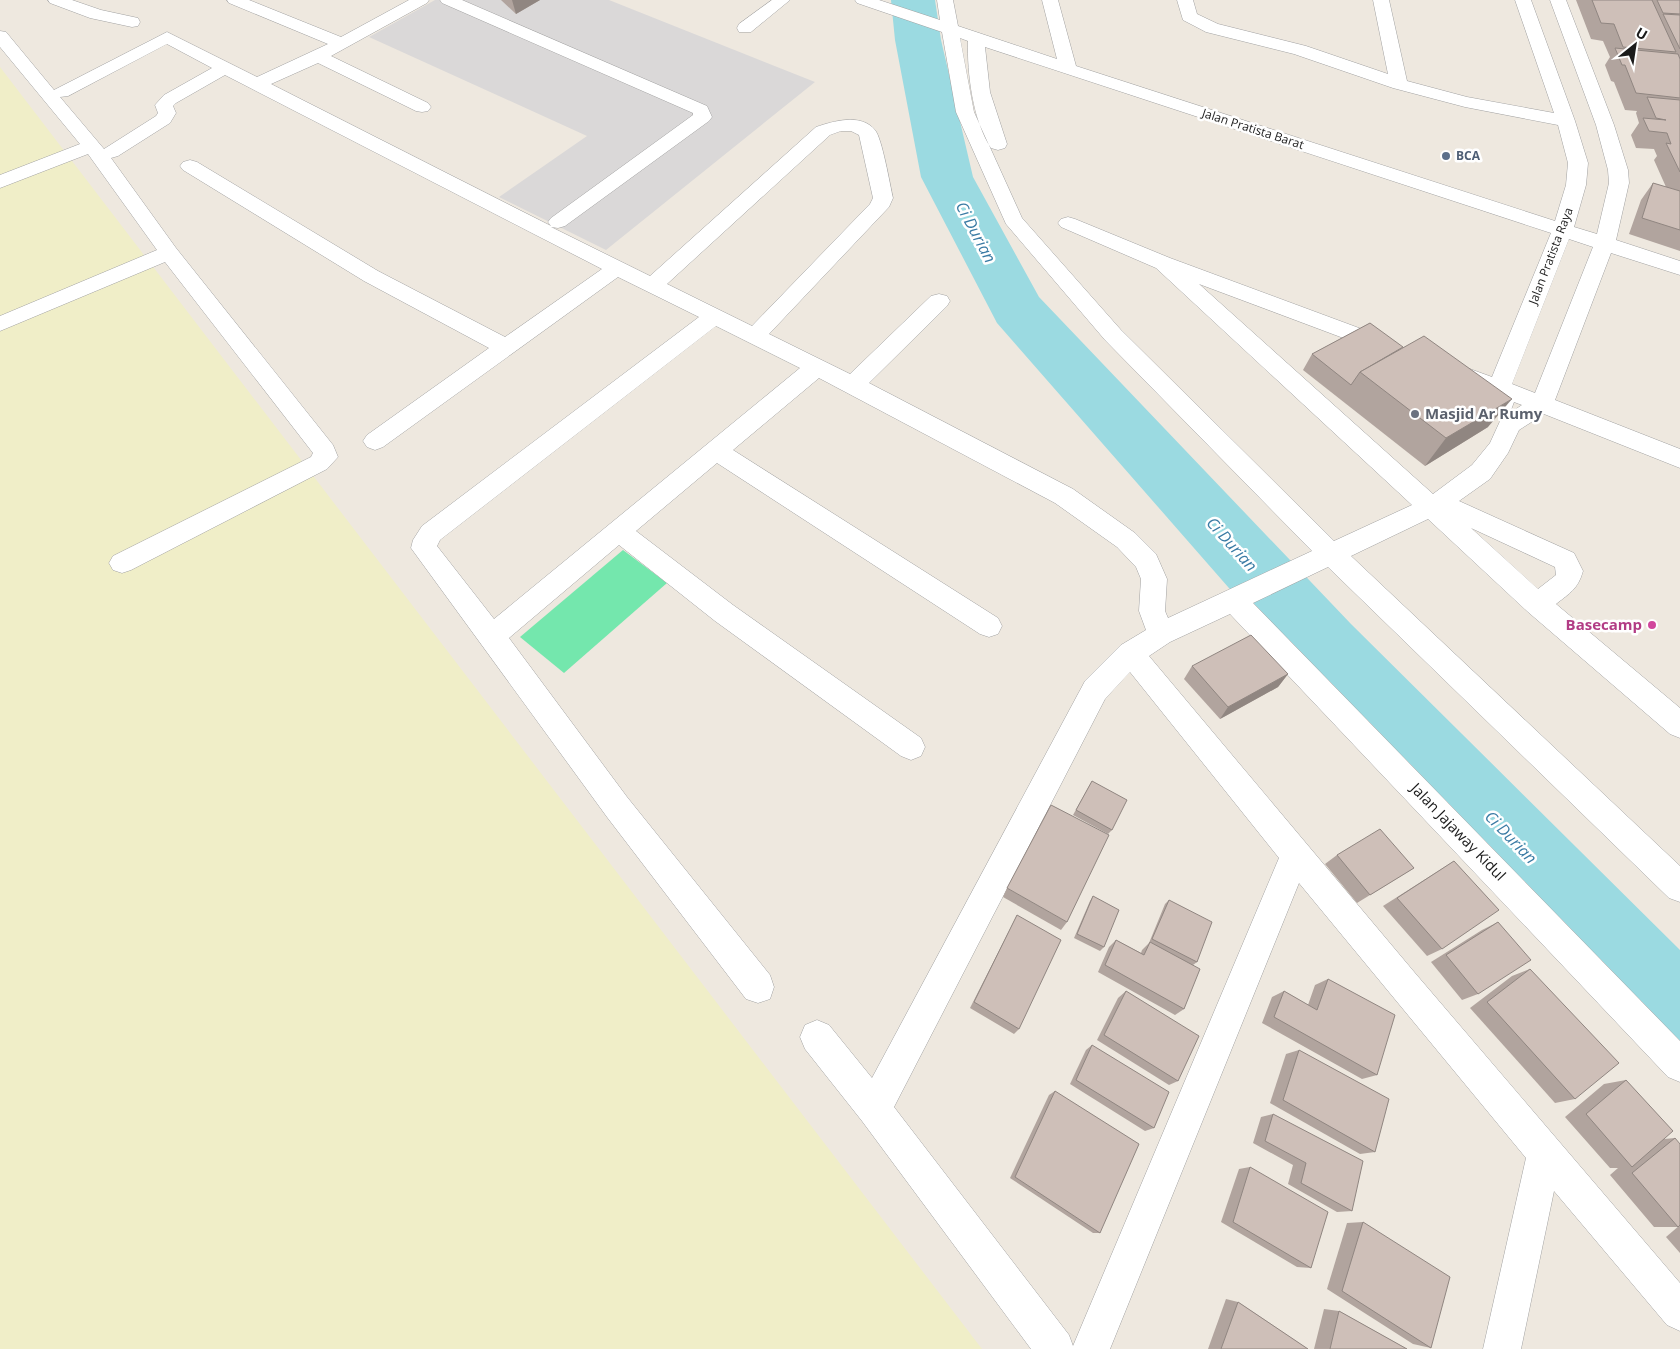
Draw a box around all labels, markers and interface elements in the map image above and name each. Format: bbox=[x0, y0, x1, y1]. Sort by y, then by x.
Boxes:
north arrow bbox=[1610, 20, 1660, 70]
text: U bbox=[1632, 22, 1651, 44]
street label: Jalan Pratista Barat bbox=[1199, 104, 1306, 153]
place label: BCA bbox=[1456, 147, 1481, 164]
marker: BCA bbox=[1440, 150, 1452, 162]
water label: Ci Durian bbox=[951, 198, 1001, 266]
street label: Jalan Pratista Raya bbox=[1524, 205, 1577, 308]
place label: Masjid Ar Rumy bbox=[1425, 403, 1543, 423]
marker: Masjid Ar Rumy bbox=[1409, 408, 1421, 420]
water label: Ci Durian bbox=[1202, 512, 1262, 576]
place label: Basecamp bbox=[1566, 614, 1642, 634]
marker: Basecamp bbox=[1646, 619, 1658, 631]
street label: Jalan Jajaway Kidul bbox=[1405, 777, 1511, 884]
water label: Ci Durian bbox=[1480, 806, 1542, 868]

